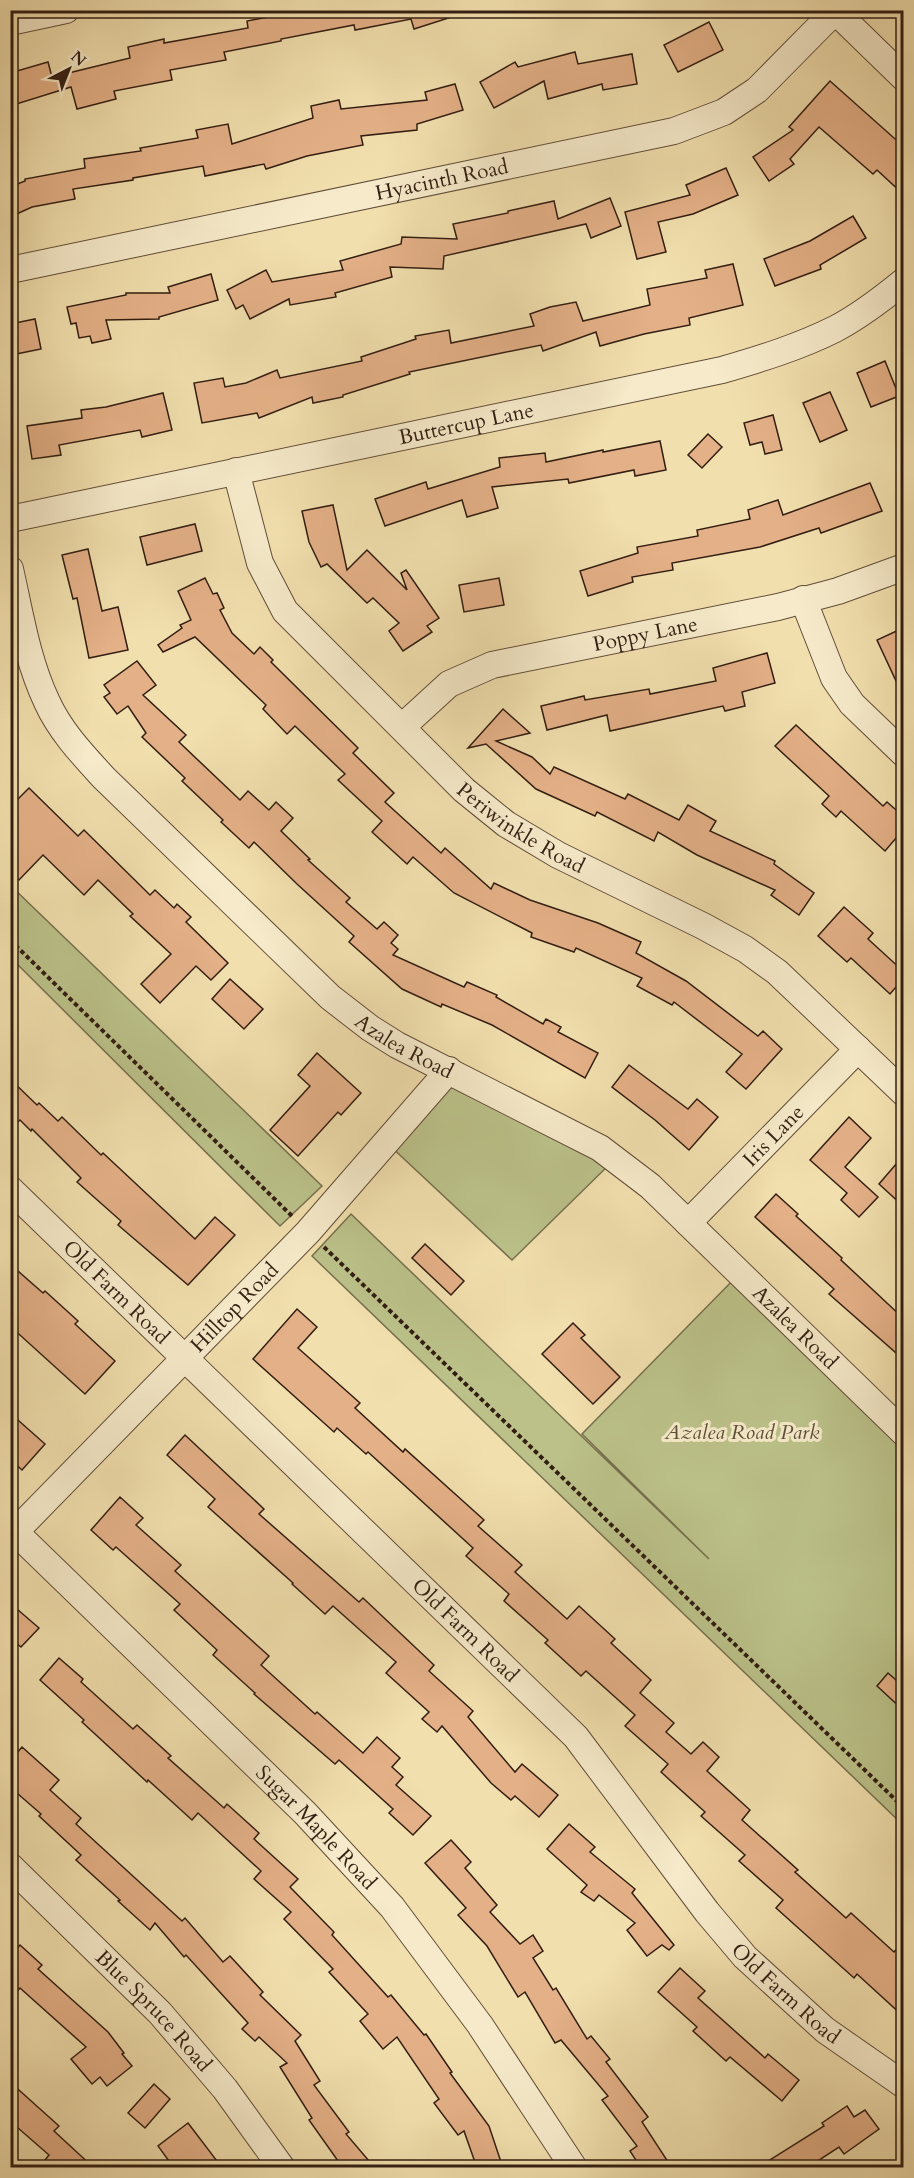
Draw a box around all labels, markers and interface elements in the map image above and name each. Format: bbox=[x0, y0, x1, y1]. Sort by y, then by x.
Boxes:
north arrow bbox=[39, 39, 99, 99]
text: N bbox=[66, 46, 91, 71]
street label: Hyacinth Road bbox=[373, 152, 511, 208]
street label: Buttercup Lane bbox=[396, 395, 536, 452]
street label: Poppy Lane bbox=[590, 609, 700, 659]
street label: Periwinkle Road bbox=[451, 775, 590, 880]
street label: Azalea Road bbox=[349, 1007, 459, 1086]
street label: Iris Lane bbox=[736, 1098, 810, 1173]
street label: Old Farm Road bbox=[56, 1233, 176, 1351]
street label: Hilltop Road bbox=[184, 1256, 285, 1359]
street label: Azalea Road bbox=[746, 1279, 844, 1376]
park label: Azalea Road Park bbox=[664, 1418, 820, 1447]
street label: Old Farm Road bbox=[406, 1571, 525, 1689]
street label: Sugar Maple Road bbox=[249, 1758, 383, 1896]
street label: Old Farm Road bbox=[724, 1936, 846, 2051]
street label: Blue Spruce Road bbox=[89, 1943, 219, 2078]

